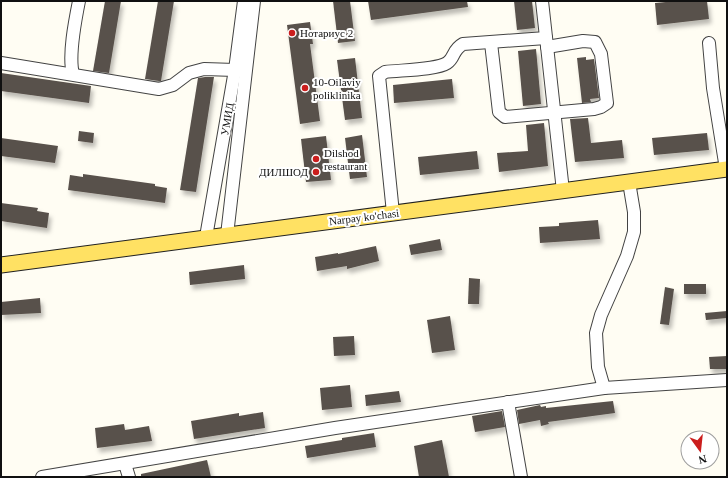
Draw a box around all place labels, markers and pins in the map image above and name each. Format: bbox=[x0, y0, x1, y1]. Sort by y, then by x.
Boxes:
place label: Нотариус 2 bbox=[300, 27, 353, 39]
marker: Нотариус 2 bbox=[287, 28, 297, 38]
place label: 10-Oilaviy poliklinika bbox=[313, 76, 361, 101]
marker: 10-Oilaviy poliklinika bbox=[300, 83, 310, 93]
place label: Dilshod restaurant bbox=[324, 147, 367, 172]
marker: Dilshod restaurant bbox=[311, 154, 321, 164]
place label: ДИЛШОД bbox=[259, 166, 308, 178]
marker: ДИЛШОД bbox=[311, 167, 321, 177]

